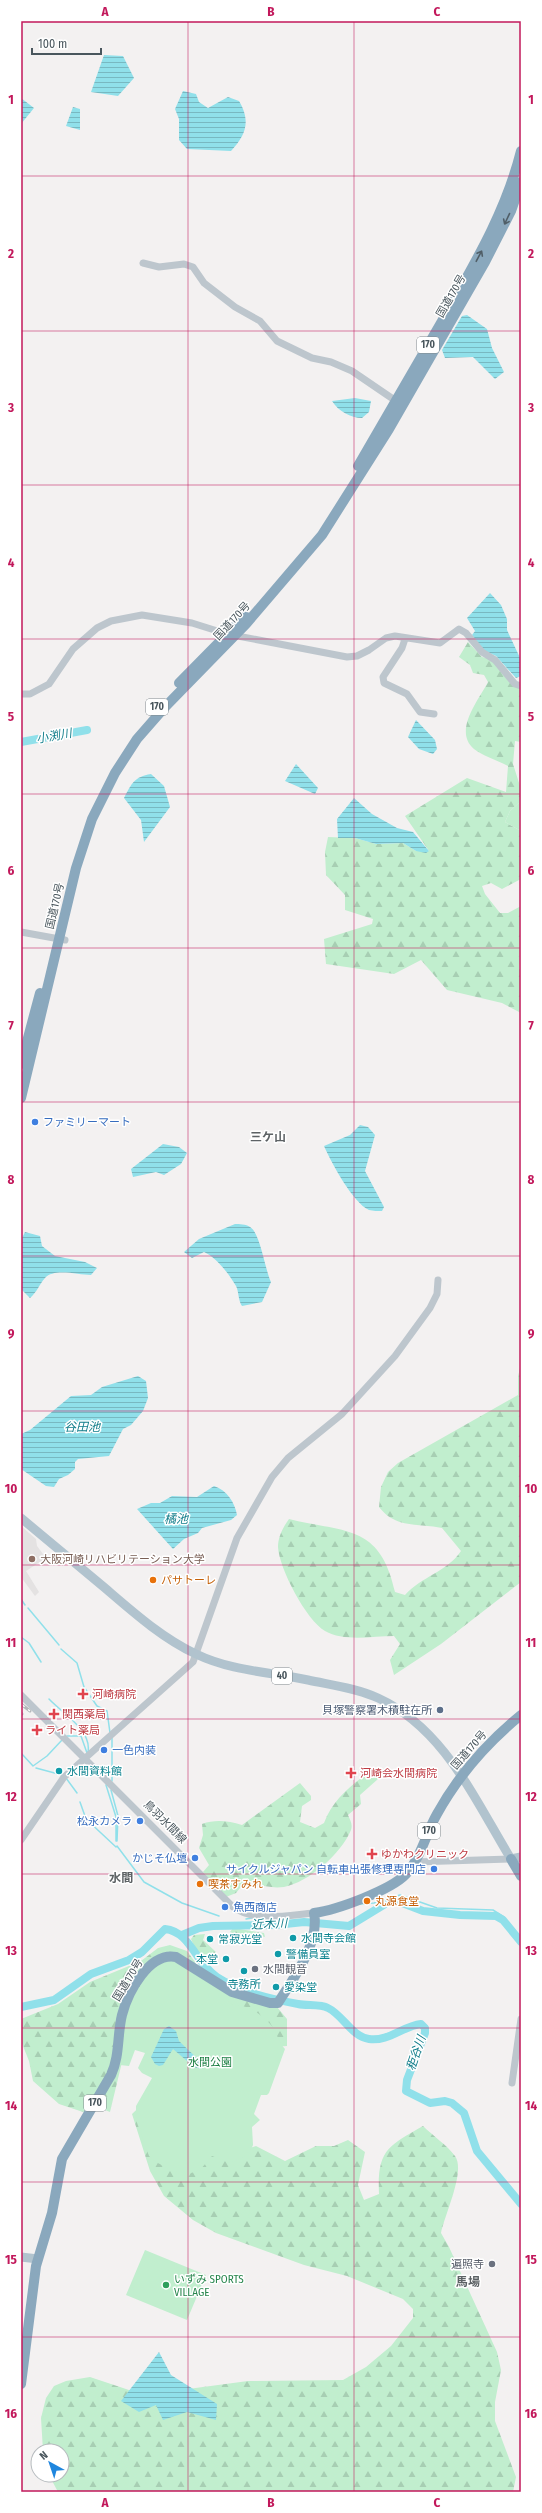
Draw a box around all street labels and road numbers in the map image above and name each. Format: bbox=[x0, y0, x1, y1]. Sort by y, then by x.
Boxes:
street label: 国道170号 bbox=[434, 272, 468, 320]
road number: 170 bbox=[417, 337, 439, 353]
street label: 国道170号 bbox=[211, 599, 253, 643]
road number: 170 bbox=[146, 699, 168, 715]
street label: 国道170号 bbox=[43, 881, 67, 931]
road number: 40 bbox=[272, 1668, 292, 1684]
street label: 国道170号 bbox=[449, 1728, 489, 1772]
street label: 鳥羽水間線 bbox=[141, 1798, 189, 1846]
road number: 170 bbox=[418, 1823, 440, 1839]
street label: 国道170号 bbox=[110, 1956, 146, 2004]
road number: 170 bbox=[84, 2095, 106, 2111]

